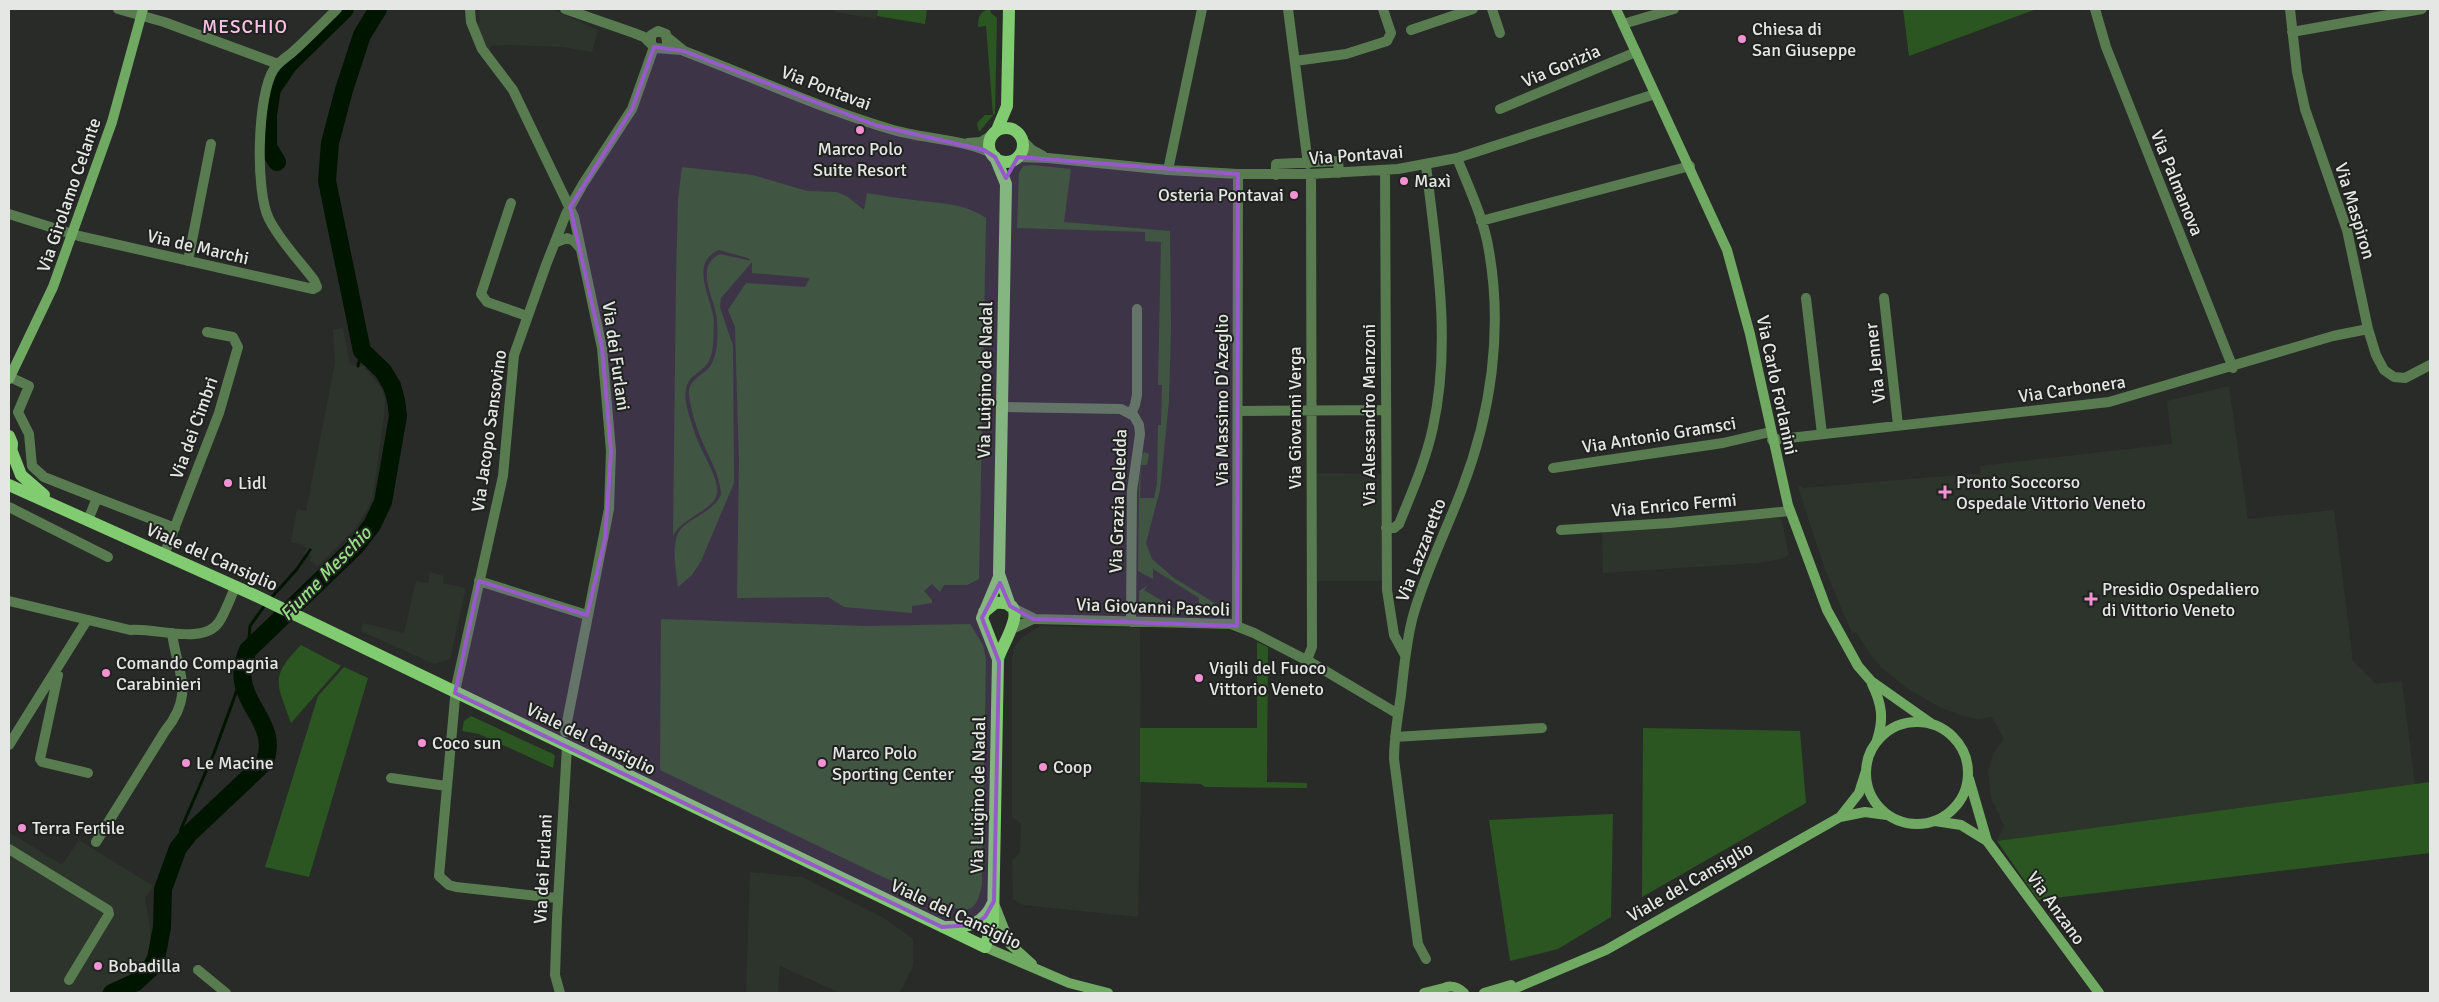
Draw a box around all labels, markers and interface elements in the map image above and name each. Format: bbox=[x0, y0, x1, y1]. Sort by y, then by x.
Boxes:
district label: MESCHIO bbox=[202, 15, 288, 39]
place label: Chiesa di San Giuseppe bbox=[1752, 18, 1856, 61]
marker: Chiesa di San Giuseppe bbox=[1736, 33, 1748, 45]
street label: Via Gorizia bbox=[1518, 40, 1604, 92]
street label: Via Pontavai bbox=[778, 61, 874, 115]
street label: Via Girolamo Celante bbox=[32, 115, 106, 275]
marker: Marco Polo Suite Resort bbox=[854, 124, 866, 136]
street label: Via Palmanova bbox=[2146, 127, 2208, 239]
place label: Marco Polo Suite Resort bbox=[813, 138, 907, 181]
street label: Via Pontavai bbox=[1308, 141, 1404, 169]
street label: Via Maspiron bbox=[2330, 160, 2380, 262]
place label: Maxì bbox=[1414, 170, 1451, 192]
marker: Maxì bbox=[1398, 175, 1410, 187]
place label: Osteria Pontavai bbox=[1158, 184, 1284, 206]
marker: Osteria Pontavai bbox=[1288, 189, 1300, 201]
street label: Via de Marchi bbox=[145, 225, 251, 269]
street label: Via dei Furlani bbox=[597, 300, 635, 412]
street label: Via Luigino de Nadal bbox=[973, 301, 997, 459]
street label: Via Carlo Forlanini bbox=[1751, 313, 1803, 457]
street label: Via Massimo D'Azeglio bbox=[1211, 314, 1233, 486]
street label: Via Jenner bbox=[1860, 321, 1890, 404]
street label: Via Alessandro Manzoni bbox=[1358, 324, 1380, 506]
street label: Via Giovanni Verga bbox=[1284, 346, 1306, 490]
street label: Via Jacopo Sansovino bbox=[467, 348, 511, 514]
street label: Via Carbonera bbox=[2017, 371, 2127, 407]
street label: Via dei Cimbri bbox=[165, 374, 223, 482]
street label: Via Antonio Gramsci bbox=[1580, 412, 1738, 458]
street label: Via Grazia Deledda bbox=[1104, 428, 1132, 574]
place label: Pronto Soccorso Ospedale Vittorio Veneto bbox=[1956, 471, 2146, 514]
place label: Lidl bbox=[238, 472, 267, 494]
marker: Lidl bbox=[222, 477, 234, 489]
marker: Pronto Soccorso Ospedale Vittorio Veneto bbox=[1938, 485, 1952, 499]
street label: Via Enrico Fermi bbox=[1610, 489, 1738, 521]
street label: Via Lazzaretto bbox=[1391, 495, 1451, 605]
street label: Viale del Cansiglio bbox=[143, 518, 281, 596]
water label: Fiume Meschio bbox=[275, 521, 377, 626]
place label: Presidio Ospedaliero di Vittorio Veneto bbox=[2102, 578, 2259, 621]
marker: Presidio Ospedaliero di Vittorio Veneto bbox=[2084, 592, 2098, 606]
street label: Via Giovanni Pascoli bbox=[1075, 593, 1231, 621]
place label: Comando Compagnia Carabinieri bbox=[116, 652, 279, 695]
place label: Vigili del Fuoco Vittorio Veneto bbox=[1209, 657, 1326, 700]
marker: Comando Compagnia Carabinieri bbox=[100, 667, 112, 679]
marker: Vigili del Fuoco Vittorio Veneto bbox=[1193, 672, 1205, 684]
street label: Viale del Cansiglio bbox=[523, 698, 659, 780]
street label: Via Luigino de Nadal bbox=[966, 716, 990, 874]
place label: Coco sun bbox=[432, 732, 501, 754]
marker: Coco sun bbox=[416, 737, 428, 749]
place label: Marco Polo Sporting Center bbox=[832, 742, 954, 785]
place label: Le Macine bbox=[196, 752, 274, 774]
place label: Coop bbox=[1053, 756, 1092, 778]
marker: Le Macine bbox=[180, 757, 192, 769]
marker: Marco Polo Sporting Center bbox=[816, 757, 828, 769]
marker: Coop bbox=[1037, 761, 1049, 773]
street label: Via dei Furlani bbox=[529, 813, 557, 925]
place label: Terra Fertile bbox=[32, 817, 125, 839]
marker: Terra Fertile bbox=[16, 822, 28, 834]
street label: Viale del Cansiglio bbox=[1623, 837, 1757, 927]
street label: Via Anzano bbox=[2022, 867, 2090, 949]
street label: Viale del Cansiglio bbox=[887, 874, 1025, 954]
place label: Bobadilla bbox=[108, 955, 181, 977]
marker: Bobadilla bbox=[92, 960, 104, 972]

